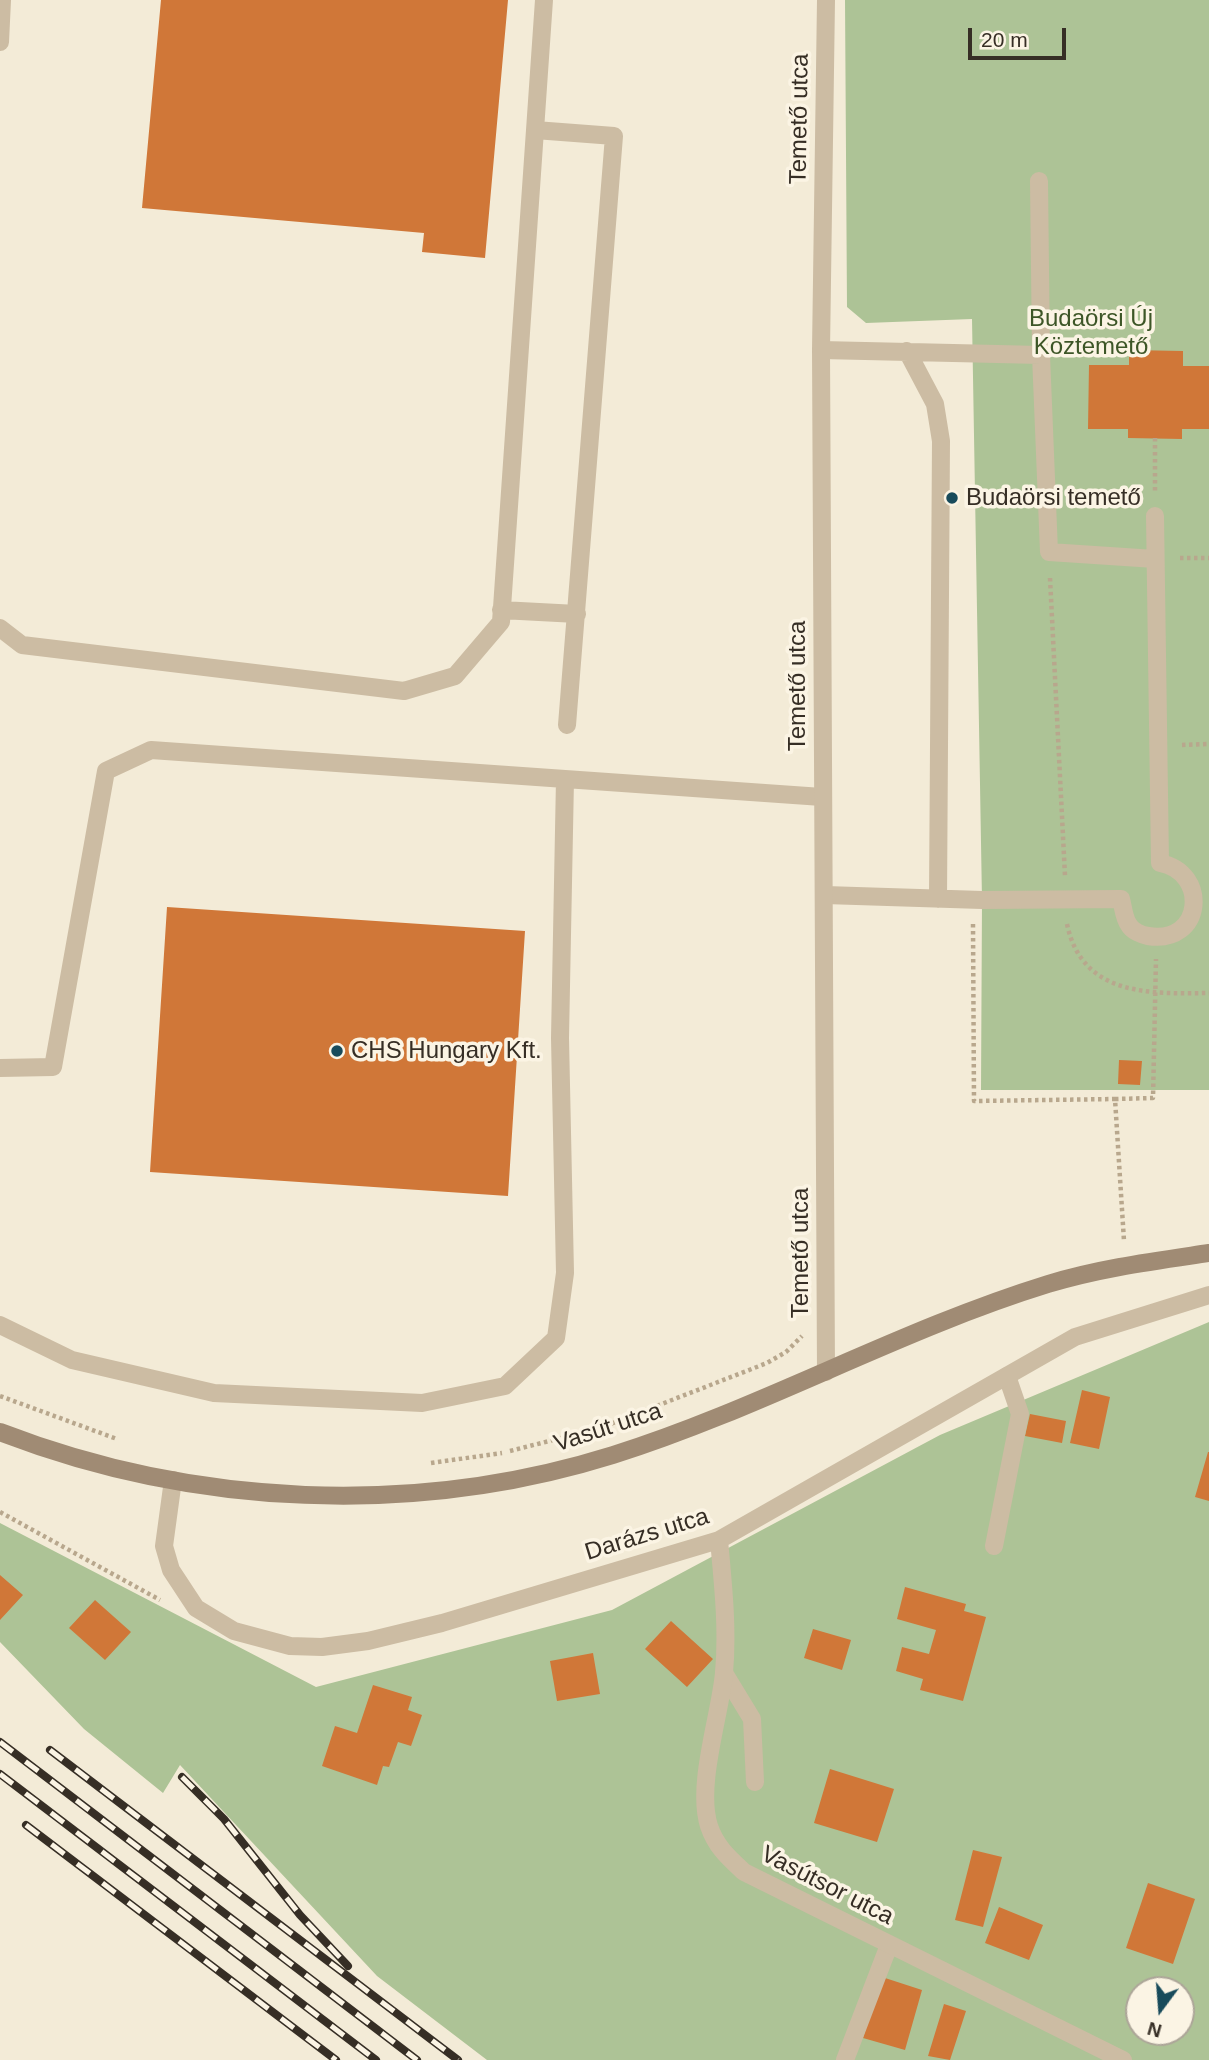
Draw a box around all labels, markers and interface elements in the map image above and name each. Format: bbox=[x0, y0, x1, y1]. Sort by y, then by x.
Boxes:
scale bar bbox=[971, 14, 1069, 58]
text: 20 m bbox=[981, 28, 1028, 51]
street label: Temető utca bbox=[784, 53, 816, 185]
park label: Budaörsi Új Köztemető bbox=[1029, 305, 1153, 361]
place label: Budaörsi temető bbox=[966, 484, 1141, 512]
marker: Budaörsi temető bbox=[944, 490, 960, 506]
street label: Temető utca bbox=[784, 621, 812, 751]
place label: CHS Hungary Kft. bbox=[351, 1037, 542, 1065]
marker: CHS Hungary Kft. bbox=[329, 1043, 345, 1059]
street label: Temető utca bbox=[787, 1188, 815, 1318]
street label: Vasút utca bbox=[550, 1397, 666, 1459]
street label: Darázs utca bbox=[582, 1503, 712, 1567]
street label: Vasútsor utca bbox=[756, 1840, 898, 1932]
north arrow bbox=[1125, 1976, 1195, 2046]
text: N bbox=[1145, 2018, 1164, 2042]

